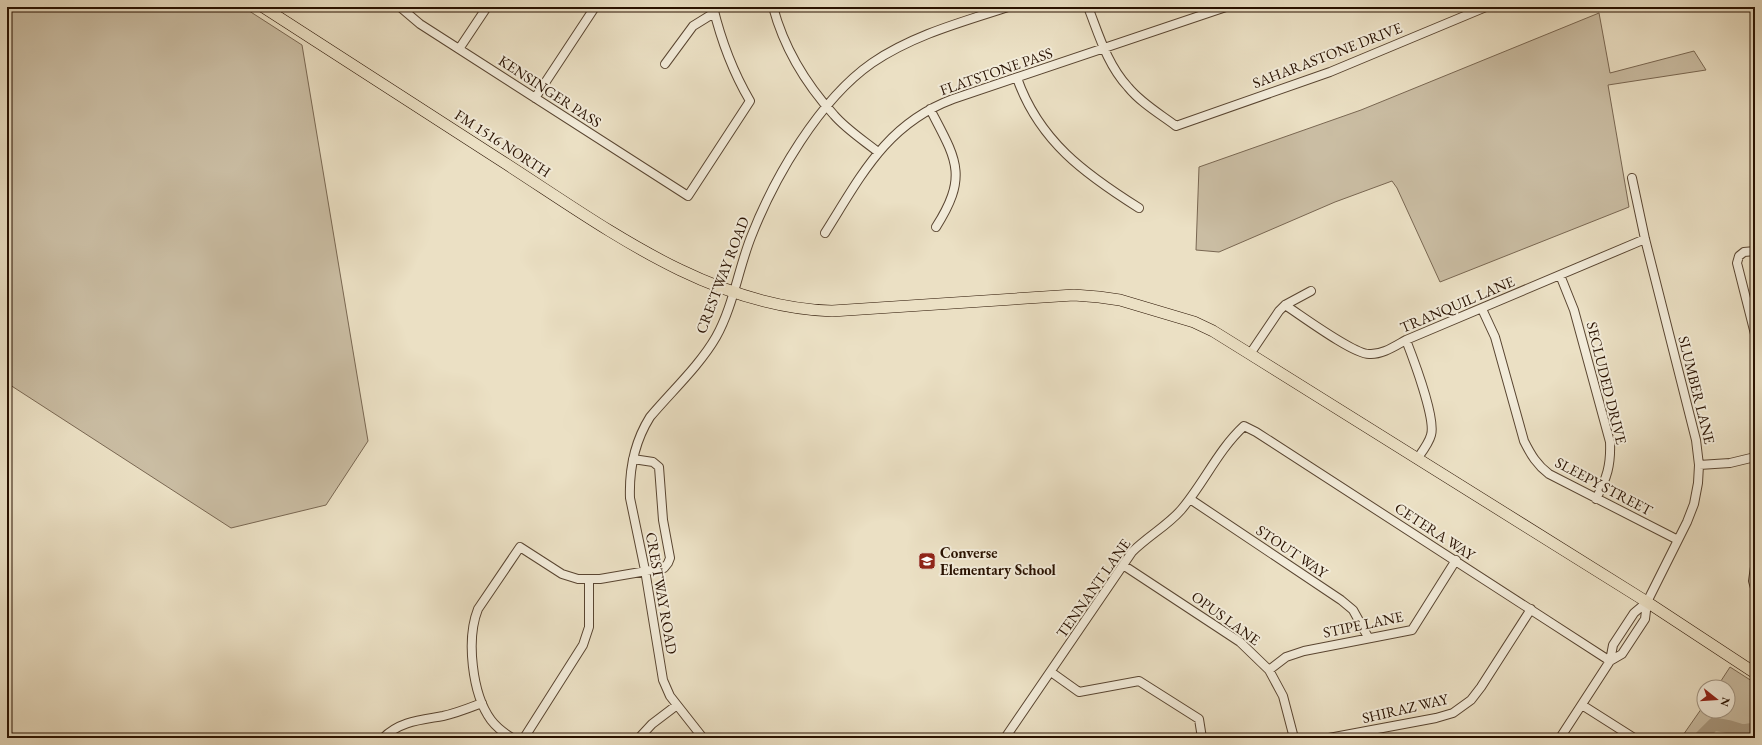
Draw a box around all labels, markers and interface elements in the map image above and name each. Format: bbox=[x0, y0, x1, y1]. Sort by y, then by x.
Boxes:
street label: SAHARASTONE DRIVE bbox=[1250, 17, 1405, 92]
street label: FLATSTONE PASS bbox=[937, 43, 1055, 99]
street label: KENSINGER PASS bbox=[495, 51, 605, 131]
street label: FM 1516 NORTH bbox=[451, 105, 555, 181]
street label: CRESTWAY ROAD bbox=[691, 214, 753, 336]
street label: TRANQUIL LANE bbox=[1397, 271, 1518, 337]
street label: SECLUDED DRIVE bbox=[1583, 320, 1632, 447]
street label: SLUMBER LANE bbox=[1674, 334, 1720, 447]
street label: SLEEPY STREET bbox=[1552, 452, 1657, 520]
street label: CETERA WAY bbox=[1391, 498, 1480, 565]
street label: STOUT WAY bbox=[1253, 520, 1332, 583]
street label: CRESTWAY ROAD bbox=[642, 531, 682, 655]
street label: TENNANT LANE bbox=[1052, 534, 1135, 641]
place label: Converse Elementary School bbox=[940, 543, 1057, 579]
school or university icon: Converse Elementary School bbox=[917, 551, 937, 571]
street label: OPUS LANE bbox=[1188, 587, 1264, 650]
street label: STIPE LANE bbox=[1321, 606, 1405, 642]
north arrow bbox=[1696, 679, 1736, 719]
street label: SHIRAZ WAY bbox=[1360, 689, 1451, 727]
text: N bbox=[1718, 696, 1734, 708]

